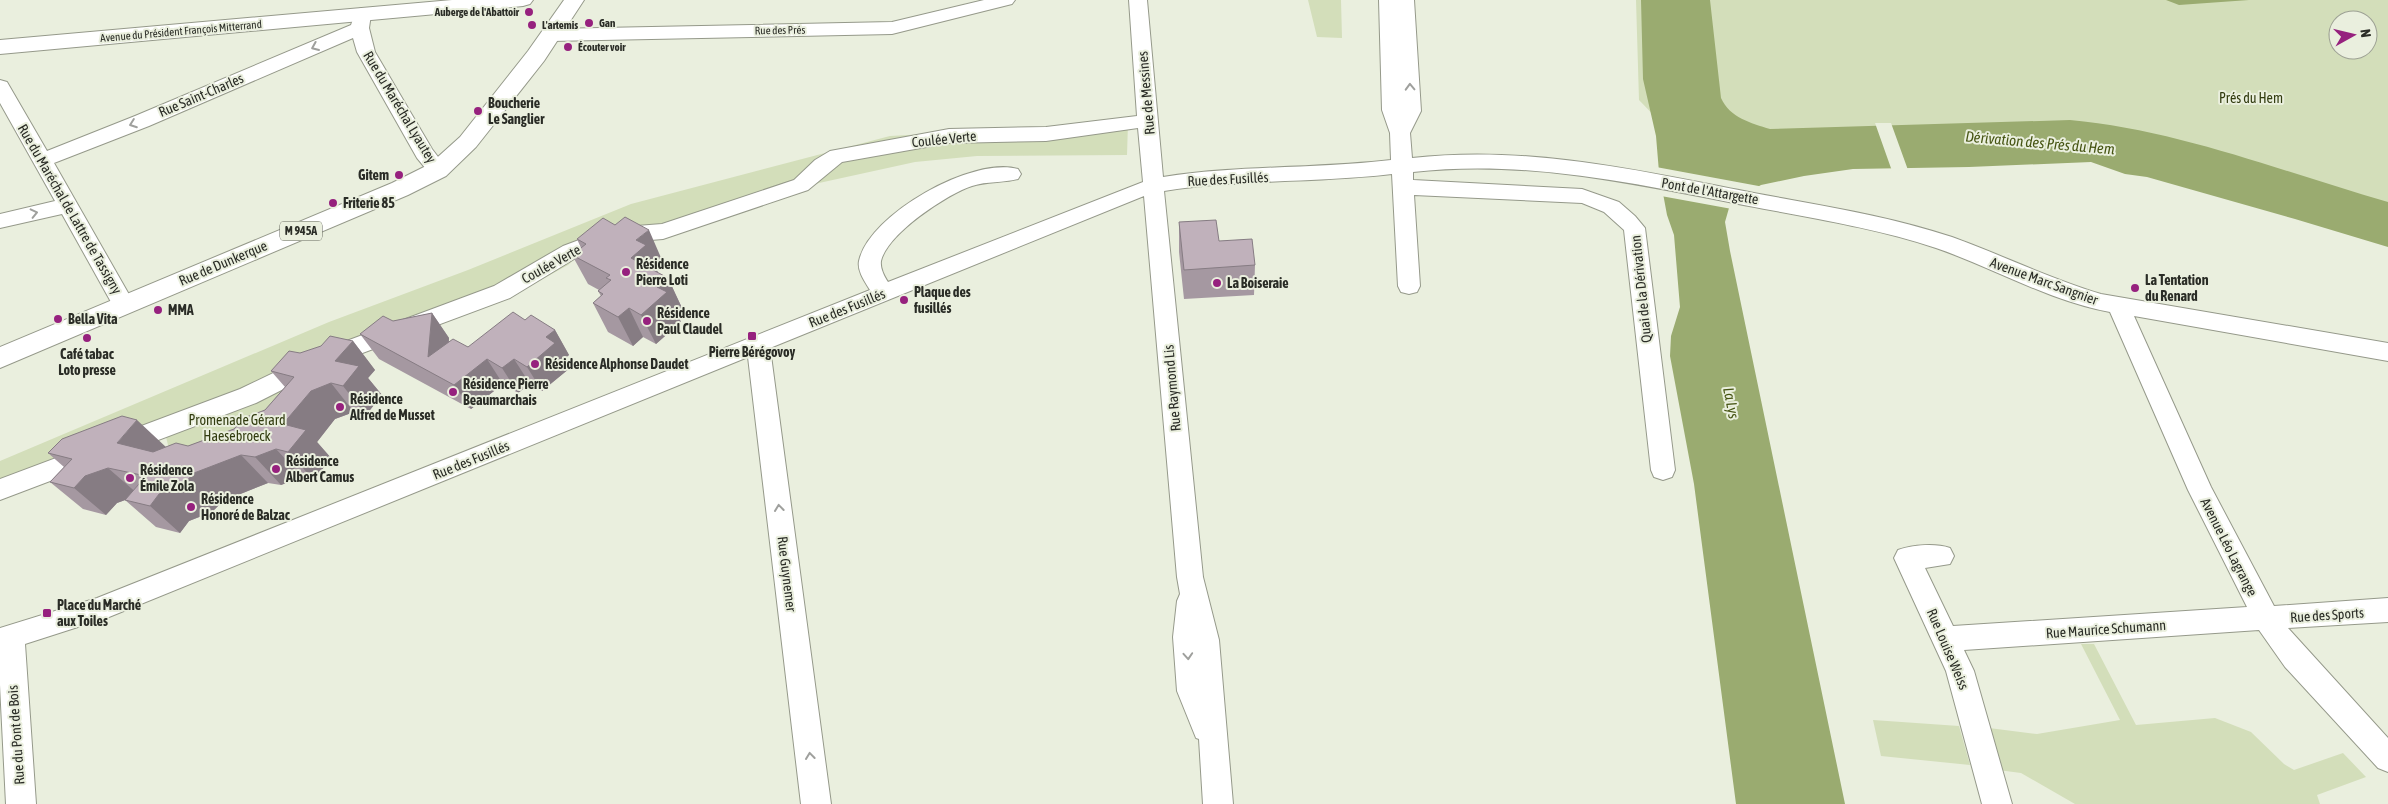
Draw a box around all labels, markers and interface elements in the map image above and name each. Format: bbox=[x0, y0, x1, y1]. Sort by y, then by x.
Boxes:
place label: Auberge de l'Abattoir bbox=[434, 6, 520, 18]
marker: Auberge de l'Abattoir bbox=[523, 6, 535, 18]
north arrow bbox=[2328, 10, 2378, 60]
marker: Gan bbox=[583, 17, 595, 29]
place label: Gan bbox=[599, 17, 615, 29]
street label: Avenue du Président François Mitterrand bbox=[100, 18, 262, 44]
marker: L'artemis bbox=[526, 19, 538, 31]
place label: L'artemis bbox=[542, 19, 578, 31]
street label: Rue des Prés bbox=[755, 24, 805, 36]
text: N bbox=[2357, 28, 2374, 38]
one-way arrow bbox=[311, 40, 320, 51]
marker: Écouter voir bbox=[562, 41, 574, 53]
place label: Écouter voir bbox=[578, 41, 626, 53]
street label: Rue du Maréchal Lyautey bbox=[360, 48, 440, 166]
street label: Rue de Messines bbox=[1134, 50, 1158, 135]
street label: Rue Saint-Charles bbox=[156, 70, 246, 120]
one-way arrow bbox=[1404, 82, 1415, 90]
park label: Prés du Hem bbox=[2219, 90, 2283, 106]
place label: Boucherie Le Sanglier bbox=[488, 95, 545, 127]
marker: Boucherie Le Sanglier bbox=[472, 105, 484, 117]
one-way arrow bbox=[129, 118, 138, 128]
street label: Rue du Maréchal de Lattre de Tassigny bbox=[15, 121, 125, 297]
street label: Coulée Verte bbox=[911, 128, 977, 150]
water label: Dérivation des Prés du Hem bbox=[1965, 128, 2116, 158]
place label: Gitem bbox=[358, 167, 389, 183]
marker: Gitem bbox=[393, 169, 405, 181]
street label: Rue des Fusillés bbox=[1187, 169, 1269, 189]
street label: Pont de l'Attargette bbox=[1660, 175, 1760, 207]
place label: Friterie 85 bbox=[343, 195, 395, 211]
marker: Friterie 85 bbox=[327, 197, 339, 209]
one-way arrow bbox=[29, 208, 38, 219]
road number: M 945A bbox=[280, 222, 322, 240]
street label: Quai de la Dérivation bbox=[1627, 234, 1655, 344]
street label: Rue de Dunkerque bbox=[176, 237, 270, 289]
street label: Coulée Verte bbox=[519, 241, 583, 287]
street label: Avenue Marc Sangnier bbox=[1988, 254, 2101, 308]
place label: Résidence Pierre Loti bbox=[636, 256, 689, 288]
marker: Résidence Pierre Loti bbox=[620, 266, 632, 278]
place label: La Tentation du Renard bbox=[2145, 272, 2209, 304]
place label: La Boiseraie bbox=[1227, 275, 1289, 291]
marker: La Boiseraie bbox=[1211, 277, 1223, 289]
marker: La Tentation du Renard bbox=[2129, 282, 2141, 294]
place label: Plaque des fusillés bbox=[913, 284, 971, 316]
street label: Rue des Fusillés bbox=[806, 285, 888, 331]
marker: Plaque des fusillés bbox=[898, 294, 910, 306]
place label: MMA bbox=[168, 302, 194, 318]
marker: MMA bbox=[152, 304, 164, 316]
place label: Résidence Paul Claudel bbox=[657, 305, 723, 337]
place label: Bella Vita bbox=[68, 311, 118, 327]
marker: Bella Vita bbox=[52, 313, 64, 325]
marker: Résidence Paul Claudel bbox=[641, 315, 653, 327]
marker: Pierre Bérégovoy bbox=[746, 330, 758, 342]
marker: Café tabac Loto presse bbox=[81, 332, 93, 344]
place label: Pierre Bérégovoy bbox=[709, 344, 795, 360]
street label: Rue Raymond Lis bbox=[1160, 344, 1184, 432]
place label: Café tabac Loto presse bbox=[58, 346, 116, 378]
place label: Résidence Alphonse Daudet bbox=[545, 356, 688, 372]
marker: Résidence Alphonse Daudet bbox=[529, 358, 541, 370]
place label: Résidence Pierre Beaumarchais bbox=[463, 376, 549, 408]
marker: Résidence Pierre Beaumarchais bbox=[447, 386, 459, 398]
water label: La Lys bbox=[1720, 386, 1743, 420]
place label: Résidence Alfred de Musset bbox=[349, 391, 435, 423]
marker: Résidence Alfred de Musset bbox=[334, 401, 346, 413]
park label: Promenade Gérard Haesebroeck bbox=[188, 412, 286, 444]
street label: Rue des Fusillés bbox=[430, 437, 512, 483]
place label: Résidence Albert Camus bbox=[285, 453, 354, 485]
place label: Résidence Émile Zola bbox=[140, 462, 195, 494]
marker: Résidence Albert Camus bbox=[270, 463, 282, 475]
marker: Résidence Émile Zola bbox=[124, 472, 136, 484]
place label: Résidence Honoré de Balzac bbox=[201, 491, 291, 523]
street label: Avenue Léo Lagrange bbox=[2197, 495, 2261, 599]
marker: Résidence Honoré de Balzac bbox=[185, 501, 197, 513]
one-way arrow bbox=[774, 503, 784, 512]
street label: Rue Guynemer bbox=[774, 535, 800, 613]
place label: Place du Marché aux Toiles bbox=[57, 597, 141, 629]
street label: Rue des Sports bbox=[2290, 604, 2364, 626]
street label: Rue Louise Weiss bbox=[1924, 606, 1972, 692]
marker: Place du Marché aux Toiles bbox=[41, 607, 53, 619]
street label: Rue Maurice Schumann bbox=[2045, 617, 2167, 641]
one-way arrow bbox=[1182, 653, 1193, 661]
street label: Rue du Pont de Bois bbox=[5, 685, 27, 785]
one-way arrow bbox=[805, 751, 816, 759]

